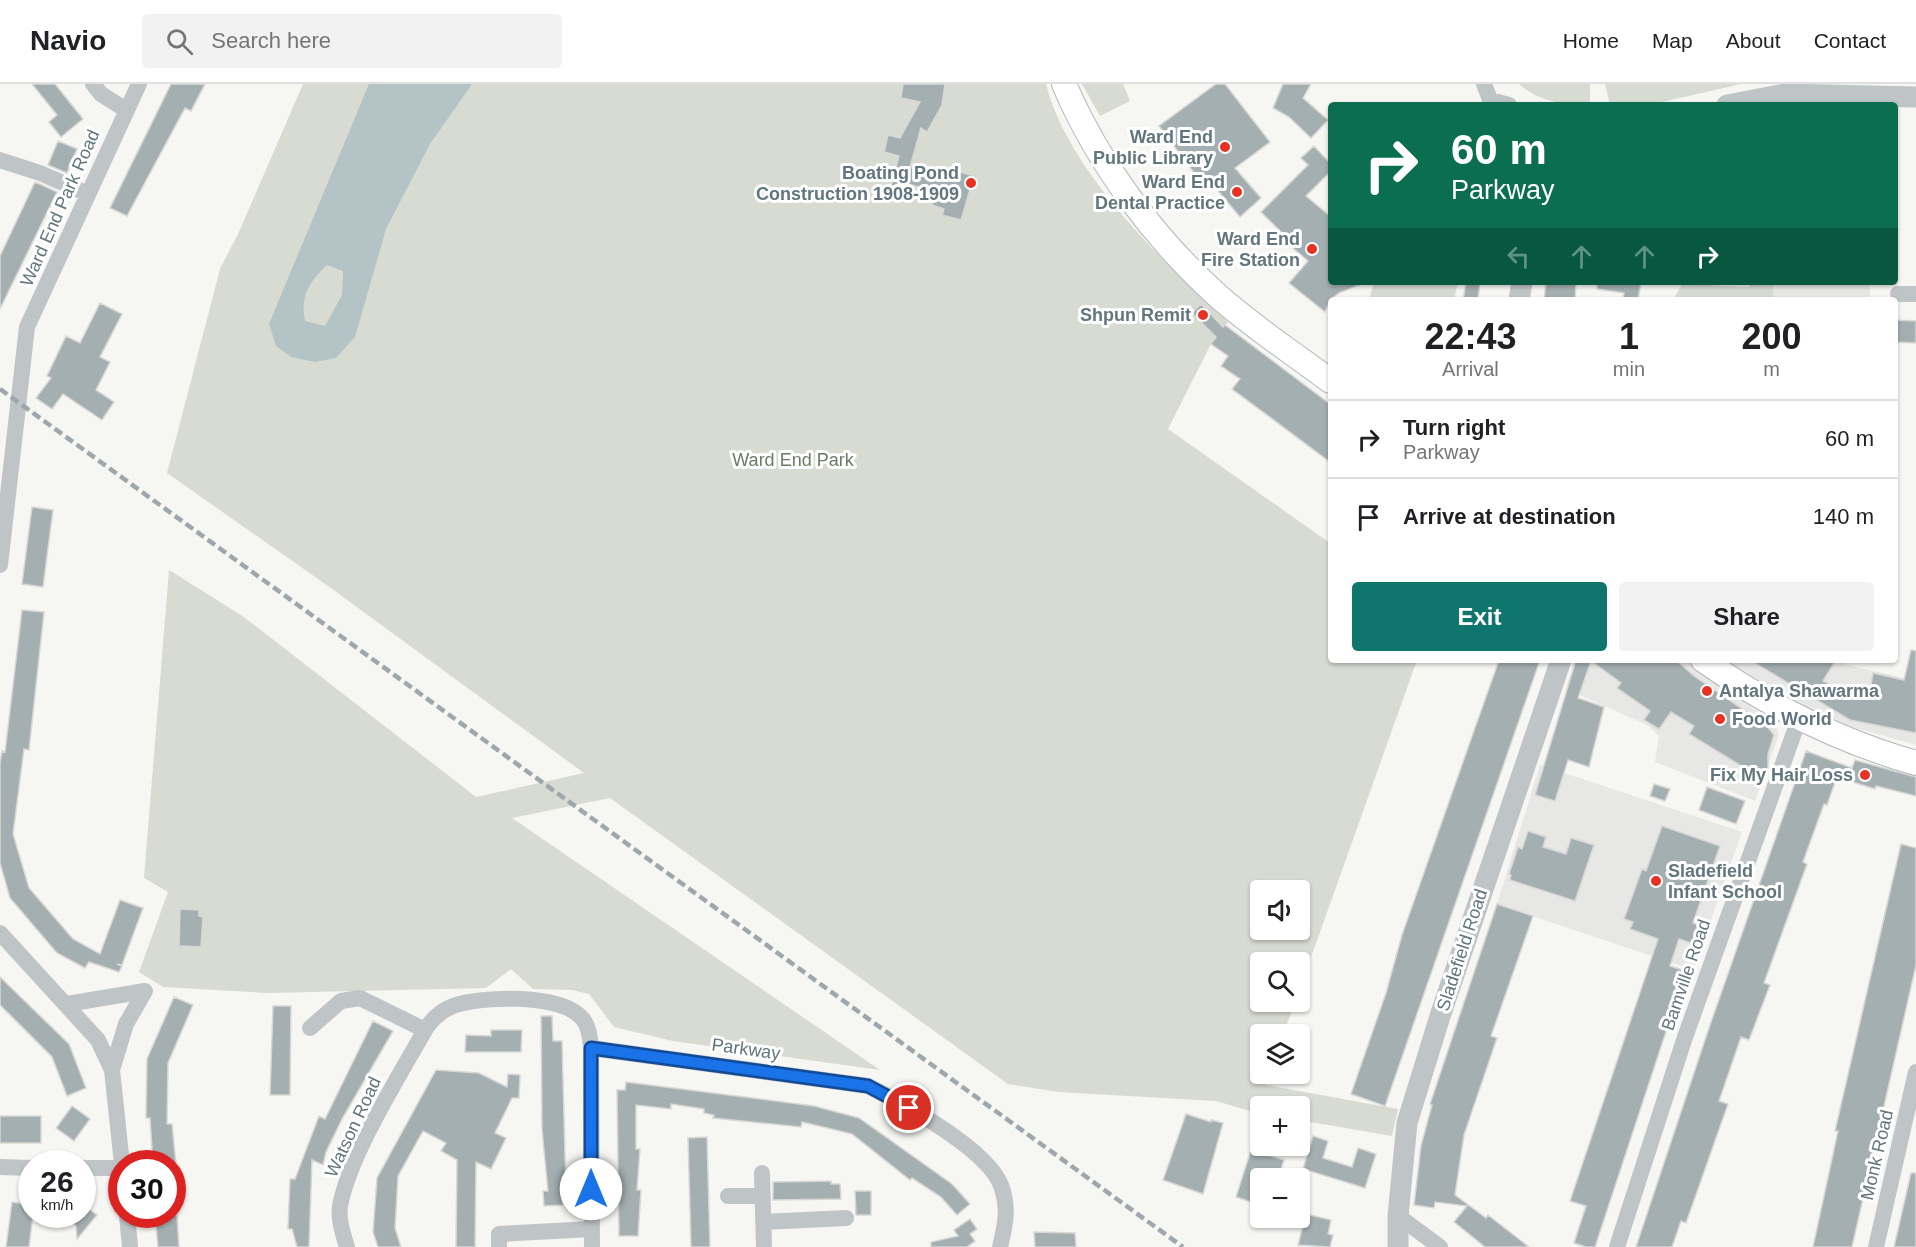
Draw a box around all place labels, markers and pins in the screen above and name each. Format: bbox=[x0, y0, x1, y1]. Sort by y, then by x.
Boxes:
place label: Ward End Public Library bbox=[1093, 127, 1213, 168]
marker: Ward End Public Library bbox=[1218, 140, 1232, 154]
place label: Boating Pond Construction 1908-1909 bbox=[756, 163, 959, 204]
place label: Ward End Dental Practice bbox=[1095, 172, 1225, 213]
marker: Boating Pond Construction 1908-1909 bbox=[964, 176, 978, 190]
marker: Ward End Dental Practice bbox=[1230, 185, 1244, 199]
place label: Ward End Fire Station bbox=[1201, 229, 1300, 270]
marker: Ward End Fire Station bbox=[1305, 242, 1319, 256]
place label: Shpun Remit bbox=[1080, 305, 1191, 325]
marker: Shpun Remit bbox=[1196, 308, 1210, 322]
place label: Antalya Shawarma bbox=[1719, 681, 1880, 701]
marker: Antalya Shawarma bbox=[1700, 684, 1714, 698]
place label: Food World bbox=[1732, 709, 1832, 729]
marker: Food World bbox=[1713, 712, 1727, 726]
place label: Fix My Hair Loss bbox=[1710, 765, 1853, 785]
marker: Fix My Hair Loss bbox=[1858, 768, 1872, 782]
place label: Sladefield Infant School bbox=[1668, 861, 1782, 902]
marker: Sladefield Infant School bbox=[1649, 874, 1663, 888]
pin bbox=[883, 1082, 934, 1133]

